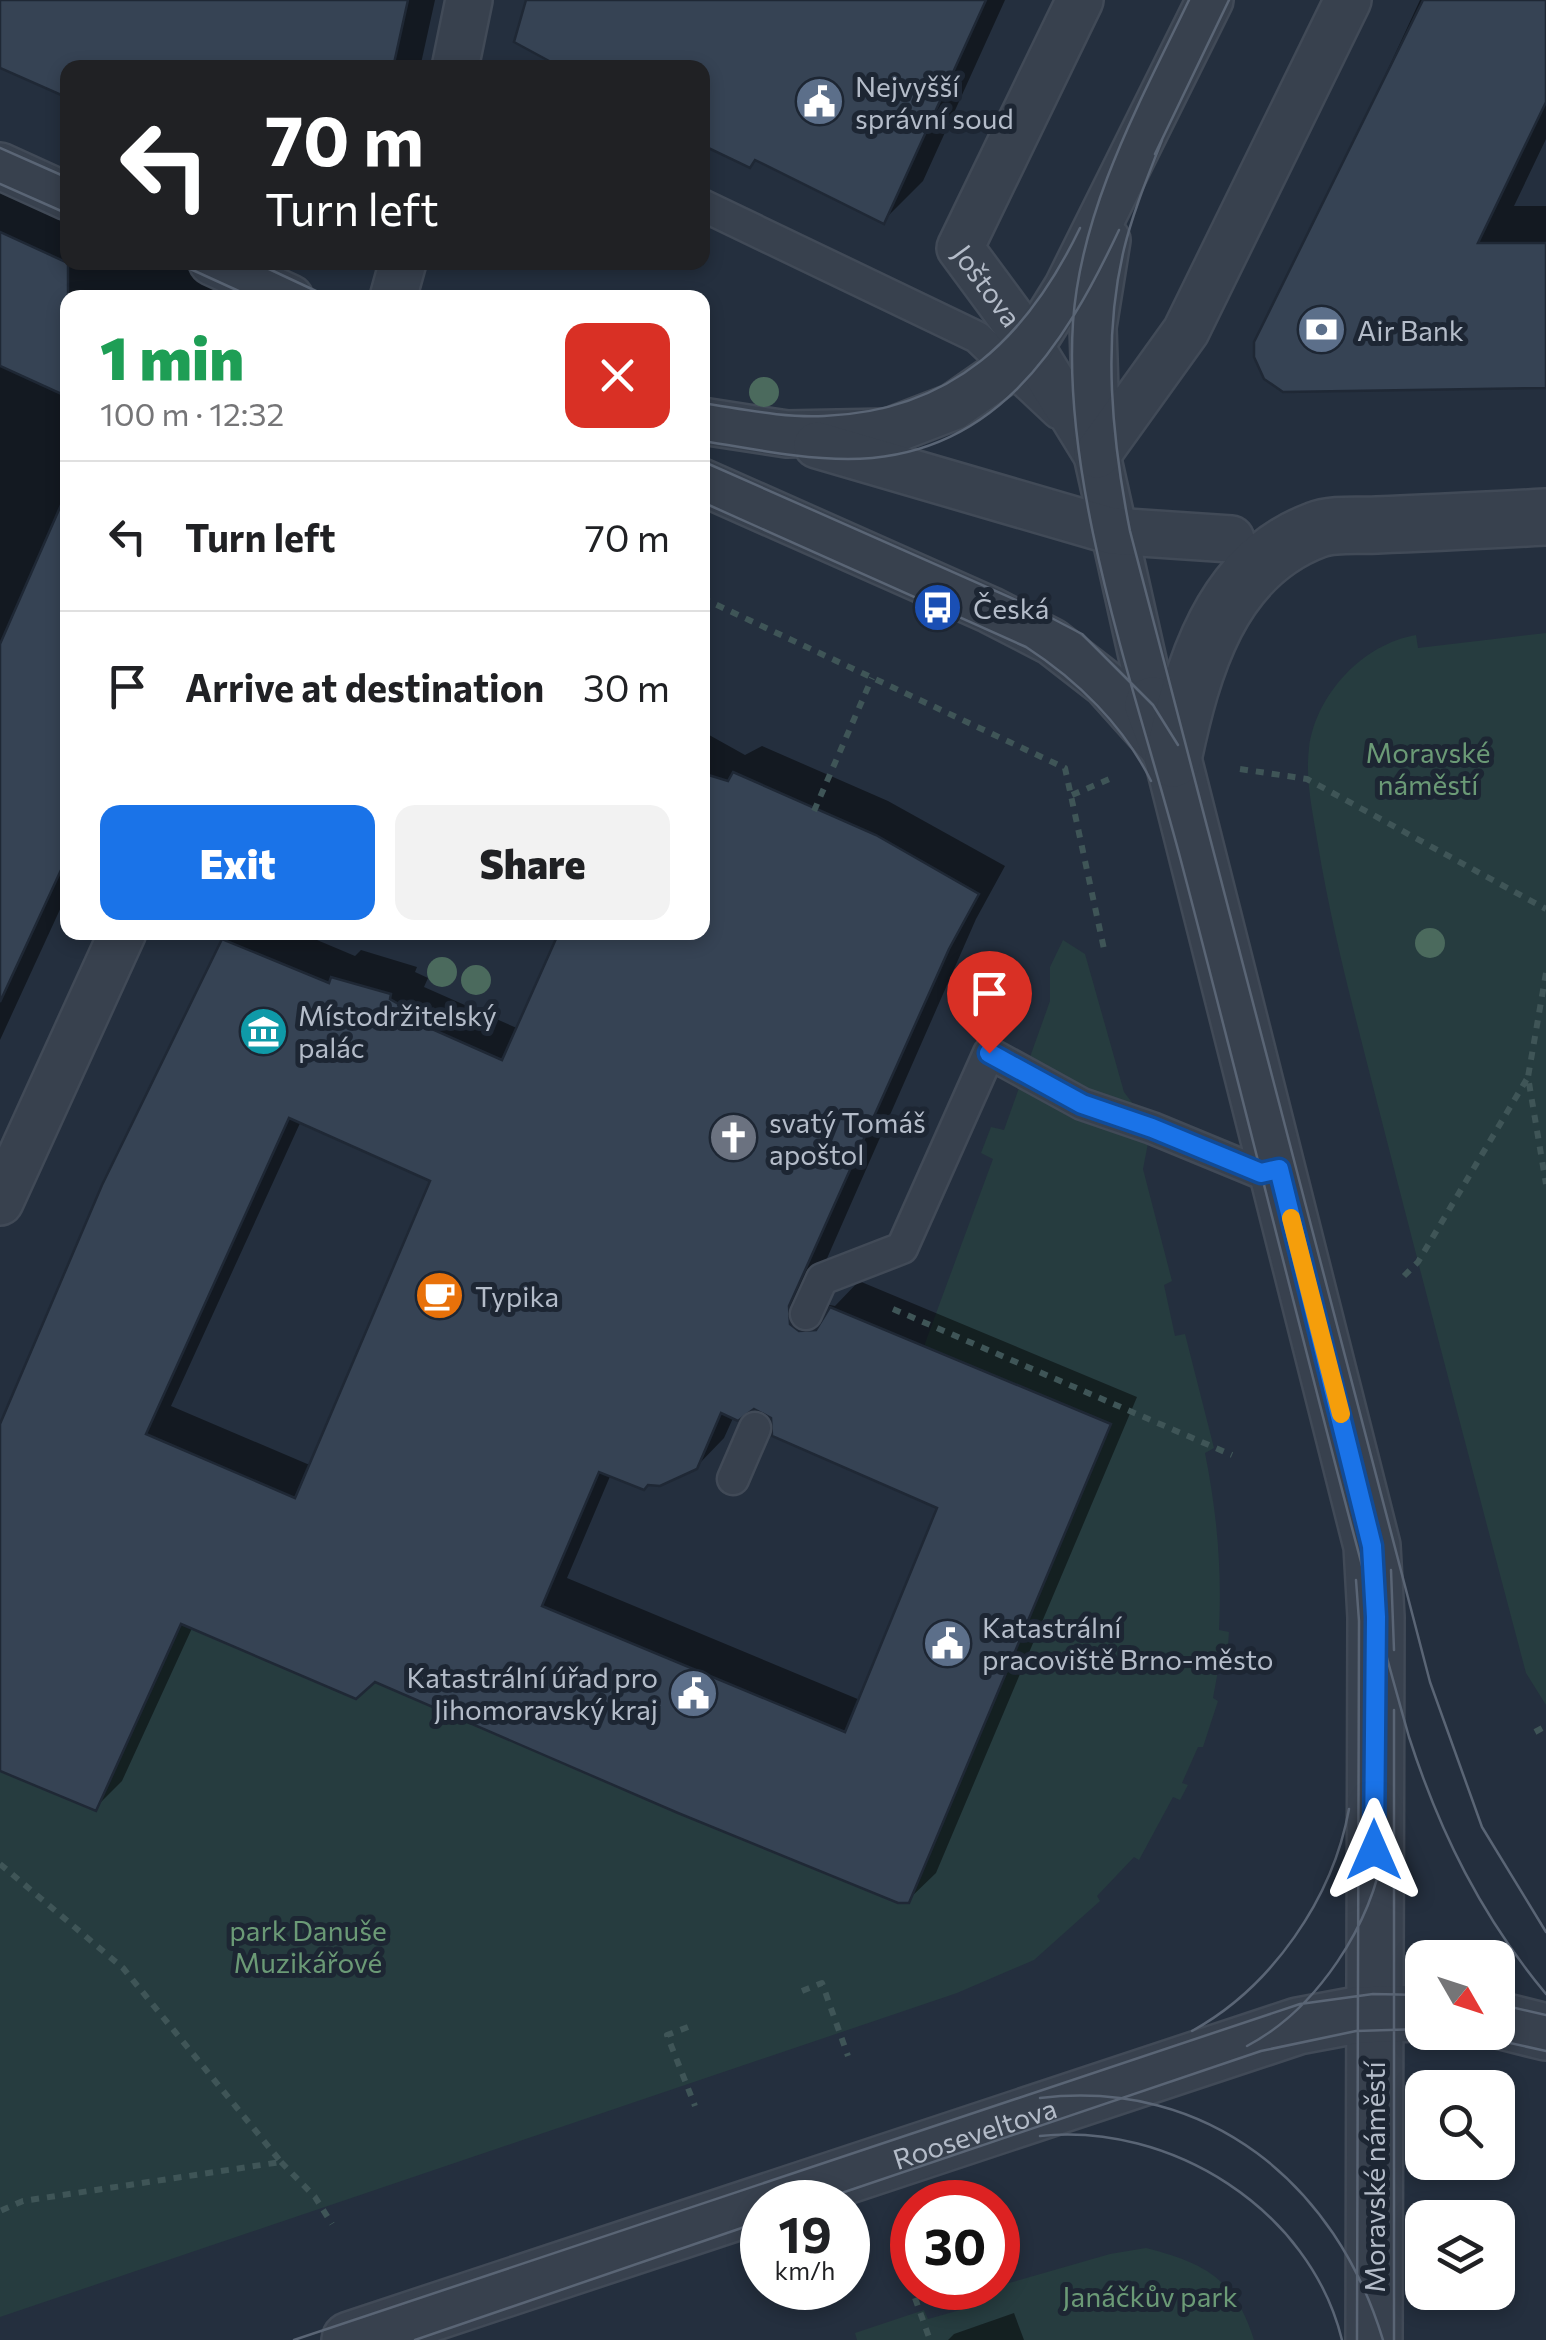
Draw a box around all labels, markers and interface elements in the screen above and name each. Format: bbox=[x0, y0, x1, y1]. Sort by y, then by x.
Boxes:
place label: Nejvyšší správní soud bbox=[855, 69, 1014, 135]
public building icon: Nejvyšší správní soud bbox=[794, 76, 846, 128]
text: 70 m bbox=[265, 95, 424, 180]
icon: left bbox=[100, 100, 230, 230]
text: Turn left bbox=[265, 180, 439, 235]
street label: Joštova bbox=[946, 238, 1029, 333]
bank icon: Air Bank bbox=[1296, 304, 1348, 356]
place label: Air Bank bbox=[1357, 313, 1464, 347]
text: 1 min bbox=[100, 319, 244, 392]
button: close bbox=[565, 323, 670, 428]
text: 100 m · 12:32 bbox=[100, 393, 284, 433]
icon: left bbox=[100, 509, 155, 564]
text: Turn left bbox=[185, 513, 336, 560]
text: 70 m bbox=[585, 513, 670, 560]
bus stop icon: Česká bbox=[912, 582, 964, 634]
place label: Česká bbox=[973, 591, 1049, 625]
icon: arrive bbox=[100, 659, 155, 714]
text: Arrive at destination bbox=[185, 663, 544, 710]
text: 30 m bbox=[583, 663, 670, 710]
park label: Moravské náměstí bbox=[1366, 735, 1490, 801]
button: Exit bbox=[100, 805, 375, 920]
button: Share bbox=[395, 805, 670, 920]
pin bbox=[947, 951, 1032, 1054]
icon: arrive bbox=[962, 966, 1017, 1021]
place label: Místodržitelský palác bbox=[298, 998, 497, 1064]
museum icon: Místodržitelský palác bbox=[237, 1005, 289, 1057]
place label: svatý Tomáš apoštol bbox=[769, 1105, 926, 1171]
church icon: svatý Tomáš apoštol bbox=[708, 1112, 760, 1164]
cafe icon: Typika bbox=[414, 1270, 466, 1322]
place label: Typika bbox=[475, 1279, 559, 1313]
place label: Katastrální pracoviště Brno-město bbox=[982, 1610, 1274, 1676]
public building icon: Katastrální pracoviště Brno-město bbox=[921, 1617, 973, 1669]
place label: Katastrální úřad pro Jihomoravský kraj bbox=[406, 1660, 658, 1726]
public building icon: Katastrální úřad pro Jihomoravský kraj bbox=[667, 1667, 719, 1719]
position arrow bbox=[1322, 1798, 1426, 1902]
park label: park Danuše Muzikářové bbox=[229, 1913, 387, 1979]
north arrow bbox=[1405, 1940, 1515, 2050]
map controls bbox=[1405, 1940, 1515, 2310]
street label: Moravské náměstí bbox=[1357, 2060, 1391, 2293]
button: search bbox=[1405, 2070, 1515, 2180]
street label: Rooseveltova bbox=[888, 2090, 1061, 2176]
speed limit sign: 30 bbox=[890, 2180, 1020, 2310]
button: layers bbox=[1405, 2200, 1515, 2310]
text: 19 bbox=[778, 2202, 832, 2263]
text: km/h bbox=[775, 2255, 835, 2285]
park label: Janáčkův park bbox=[1062, 2279, 1238, 2313]

